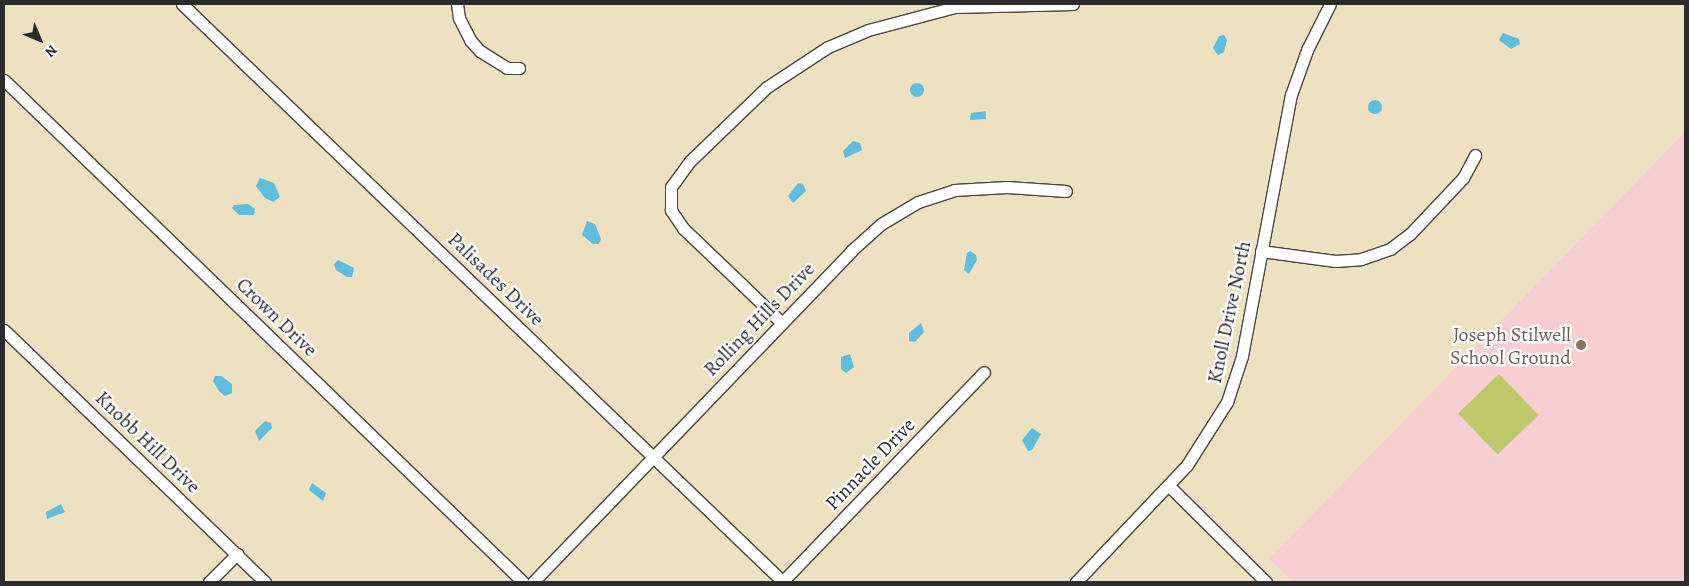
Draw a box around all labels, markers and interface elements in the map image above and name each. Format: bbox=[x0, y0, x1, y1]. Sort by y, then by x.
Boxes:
north arrow bbox=[15, 15, 65, 65]
text: N bbox=[41, 41, 61, 61]
street label: Palisades Drive bbox=[443, 227, 549, 331]
street label: Knoll Drive North bbox=[1202, 239, 1256, 385]
street label: Rolling Hills Drive bbox=[699, 257, 819, 381]
street label: Crown Drive bbox=[232, 273, 322, 361]
place label: Joseph Stilwell School Ground bbox=[1450, 322, 1571, 369]
marker: Joseph Stilwell School Ground bbox=[1575, 339, 1587, 351]
street label: Knobb Hill Drive bbox=[90, 386, 206, 498]
street label: Pinnacle Drive bbox=[820, 413, 920, 515]

